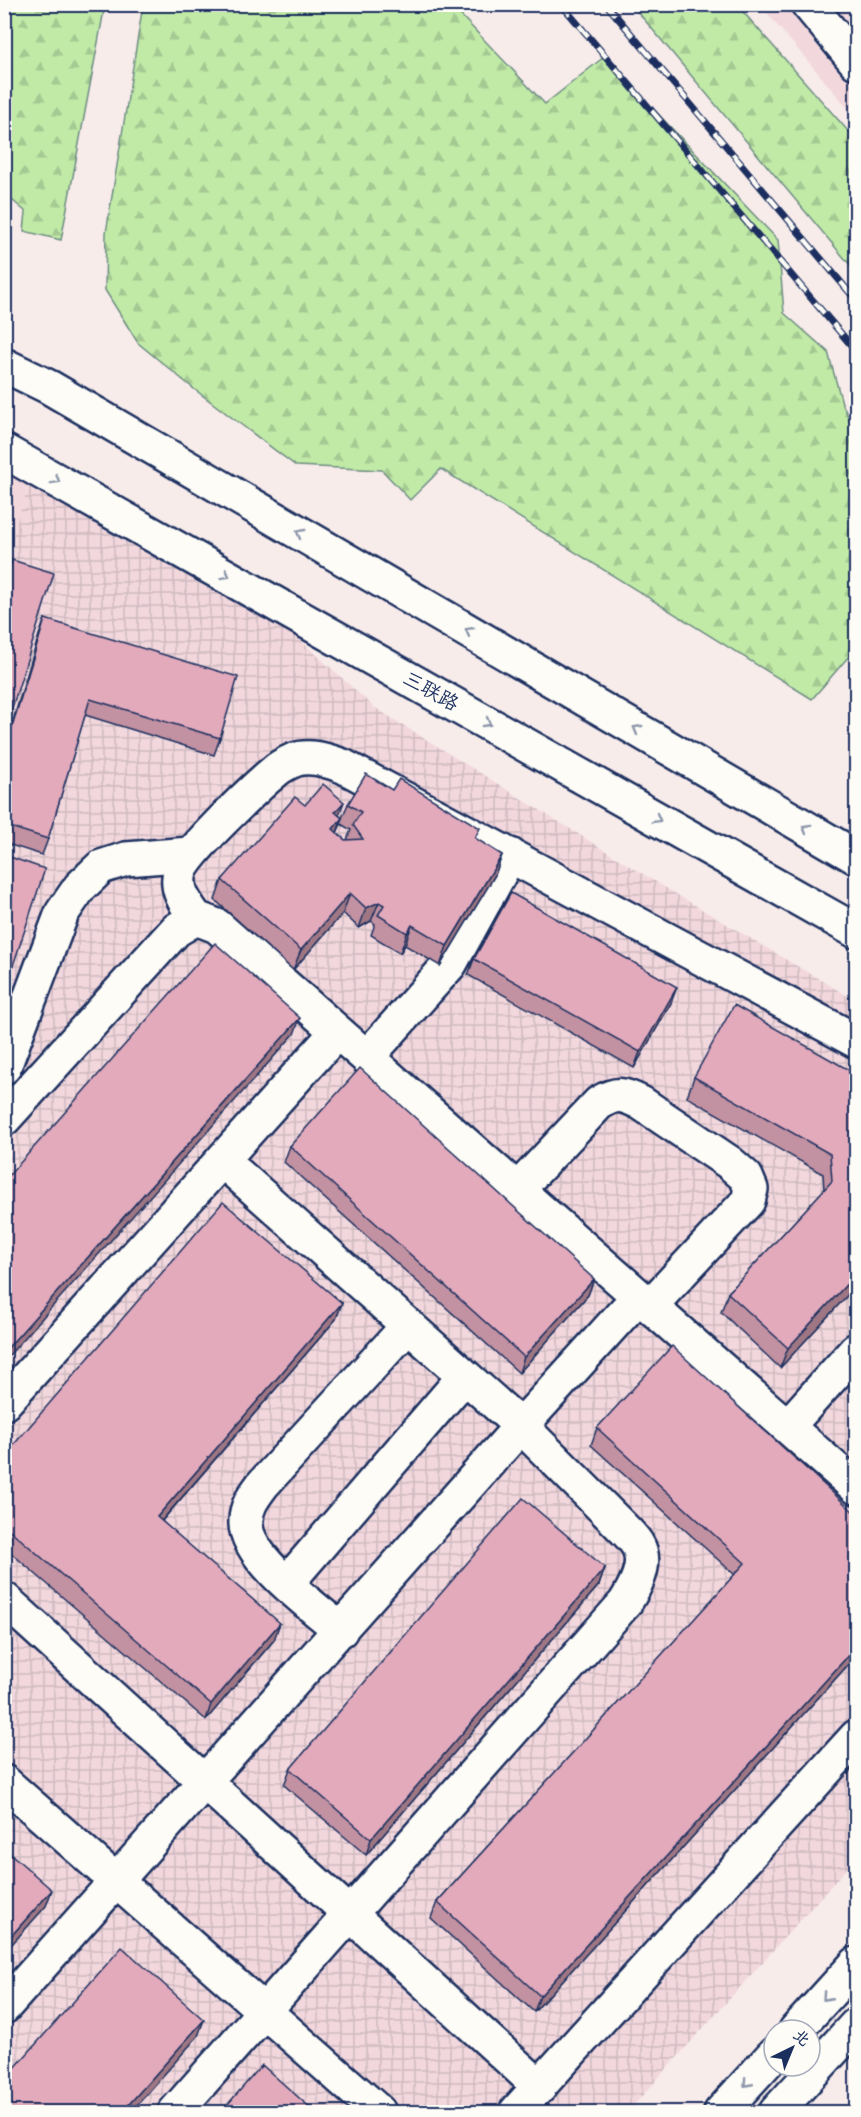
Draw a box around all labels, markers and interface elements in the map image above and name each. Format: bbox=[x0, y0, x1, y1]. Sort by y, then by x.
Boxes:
one-way arrow bbox=[50, 472, 60, 484]
one-way arrow bbox=[296, 529, 306, 541]
one-way arrow bbox=[219, 568, 230, 580]
one-way arrow bbox=[465, 627, 475, 639]
street label: 三联路 bbox=[399, 666, 464, 716]
one-way arrow bbox=[481, 716, 491, 727]
one-way arrow bbox=[633, 725, 643, 737]
one-way arrow bbox=[650, 811, 661, 823]
one-way arrow bbox=[802, 823, 812, 835]
one-way arrow bbox=[823, 1990, 834, 2001]
north arrow bbox=[762, 2018, 822, 2078]
text: 北 bbox=[790, 2026, 814, 2050]
one-way arrow bbox=[744, 2076, 755, 2087]

